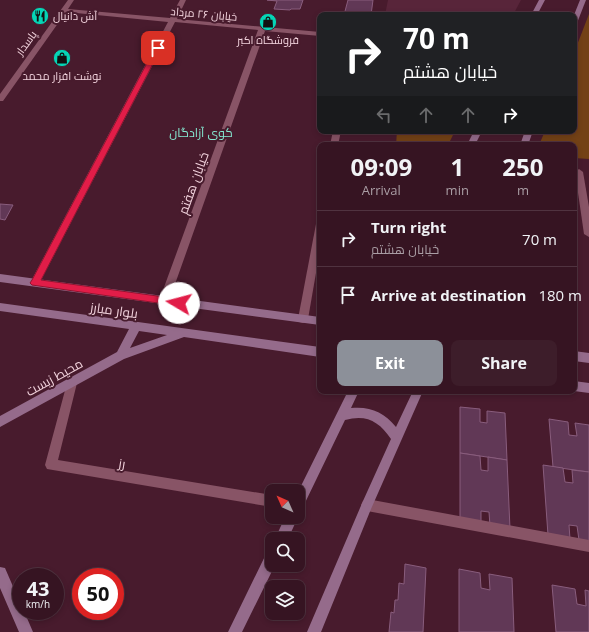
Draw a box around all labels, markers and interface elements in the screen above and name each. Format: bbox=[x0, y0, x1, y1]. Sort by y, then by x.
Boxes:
street label: خیابان ۲۶ مرداد bbox=[170, 3, 238, 24]
restaurant icon: آش دانیال bbox=[30, 6, 50, 26]
place label: آش دانیال bbox=[53, 8, 97, 23]
shop icon: فروشگاه اکبر bbox=[258, 12, 278, 32]
text: 70 m bbox=[403, 19, 470, 57]
street label: پاسدار bbox=[11, 27, 40, 59]
icon: right bbox=[337, 28, 389, 80]
pin bbox=[141, 31, 175, 65]
place label: فروشگاه اکبر bbox=[236, 32, 299, 47]
icon: arrive bbox=[147, 37, 169, 59]
shop icon: نوشت افزار محمد bbox=[52, 48, 72, 68]
text: خیابان هشتم bbox=[403, 59, 497, 83]
place label: نوشت افزار محمد bbox=[23, 68, 102, 83]
icon: left bbox=[373, 104, 395, 126]
icon: ahead bbox=[415, 104, 437, 126]
icon: ahead bbox=[457, 104, 479, 126]
icon: right bbox=[499, 104, 521, 126]
district label: کوی آزادگان bbox=[169, 124, 233, 141]
street label: خیابان هفتم bbox=[173, 149, 214, 217]
text: 09:09 bbox=[350, 150, 412, 183]
text: 1 bbox=[450, 150, 464, 183]
text: 250 bbox=[502, 150, 544, 183]
text: Arrival bbox=[362, 181, 401, 199]
text: min bbox=[446, 181, 469, 199]
text: m bbox=[517, 181, 529, 199]
text: Turn right bbox=[371, 217, 446, 237]
icon: right bbox=[337, 228, 359, 250]
text: 70 m bbox=[522, 229, 557, 249]
text: خیابان هشتم bbox=[371, 240, 439, 258]
position arrow bbox=[158, 282, 200, 324]
icon: arrive bbox=[337, 284, 359, 306]
text: Arrive at destination bbox=[371, 285, 526, 305]
text: 180 m bbox=[538, 285, 582, 305]
street label: بلوار مبارز bbox=[88, 298, 139, 322]
button: Exit bbox=[337, 340, 443, 386]
button: Share bbox=[451, 340, 557, 386]
street label: محیط زیست bbox=[22, 354, 86, 400]
street label: رز bbox=[116, 453, 127, 472]
north arrow bbox=[265, 484, 305, 524]
map controls bbox=[265, 484, 305, 620]
button: search bbox=[265, 532, 305, 572]
speed limit sign: 50 bbox=[72, 568, 124, 620]
text: 43 bbox=[27, 575, 49, 602]
button: layers bbox=[265, 580, 305, 620]
text: km/h bbox=[26, 597, 50, 611]

